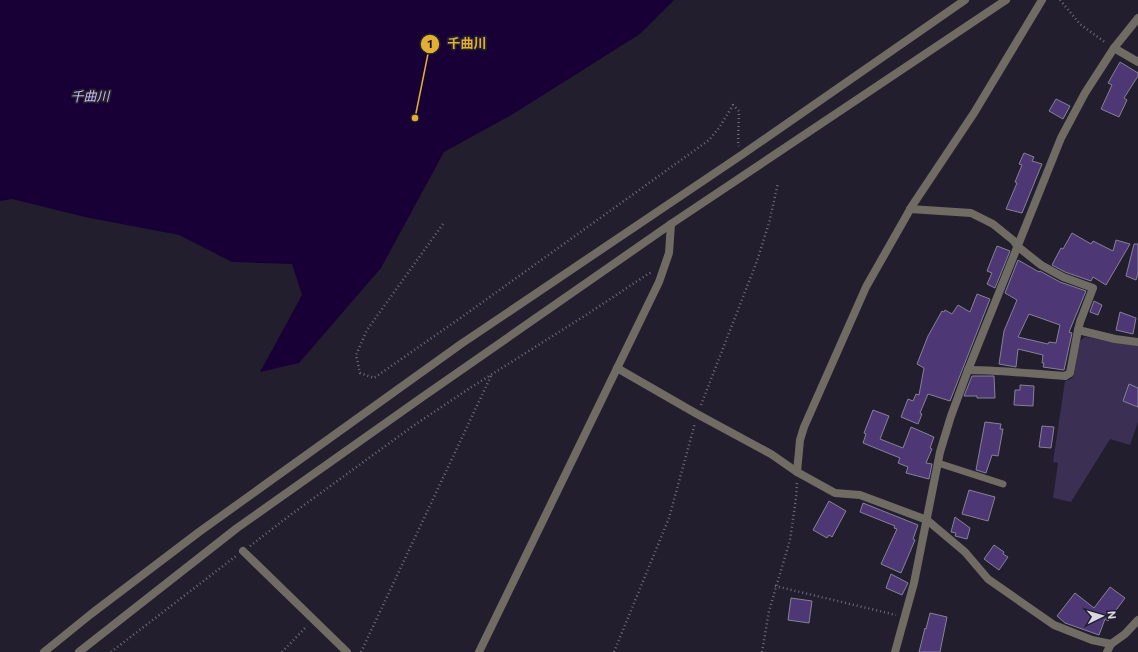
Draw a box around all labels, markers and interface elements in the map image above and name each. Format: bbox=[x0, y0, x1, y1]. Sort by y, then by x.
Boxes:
callout: 千曲川 bbox=[420, 31, 495, 56]
text: 千曲川 bbox=[447, 35, 487, 51]
text: 1 bbox=[427, 36, 433, 50]
water label: 千曲川 bbox=[70, 88, 112, 104]
north arrow bbox=[1082, 596, 1122, 636]
text: N bbox=[1106, 610, 1119, 620]

